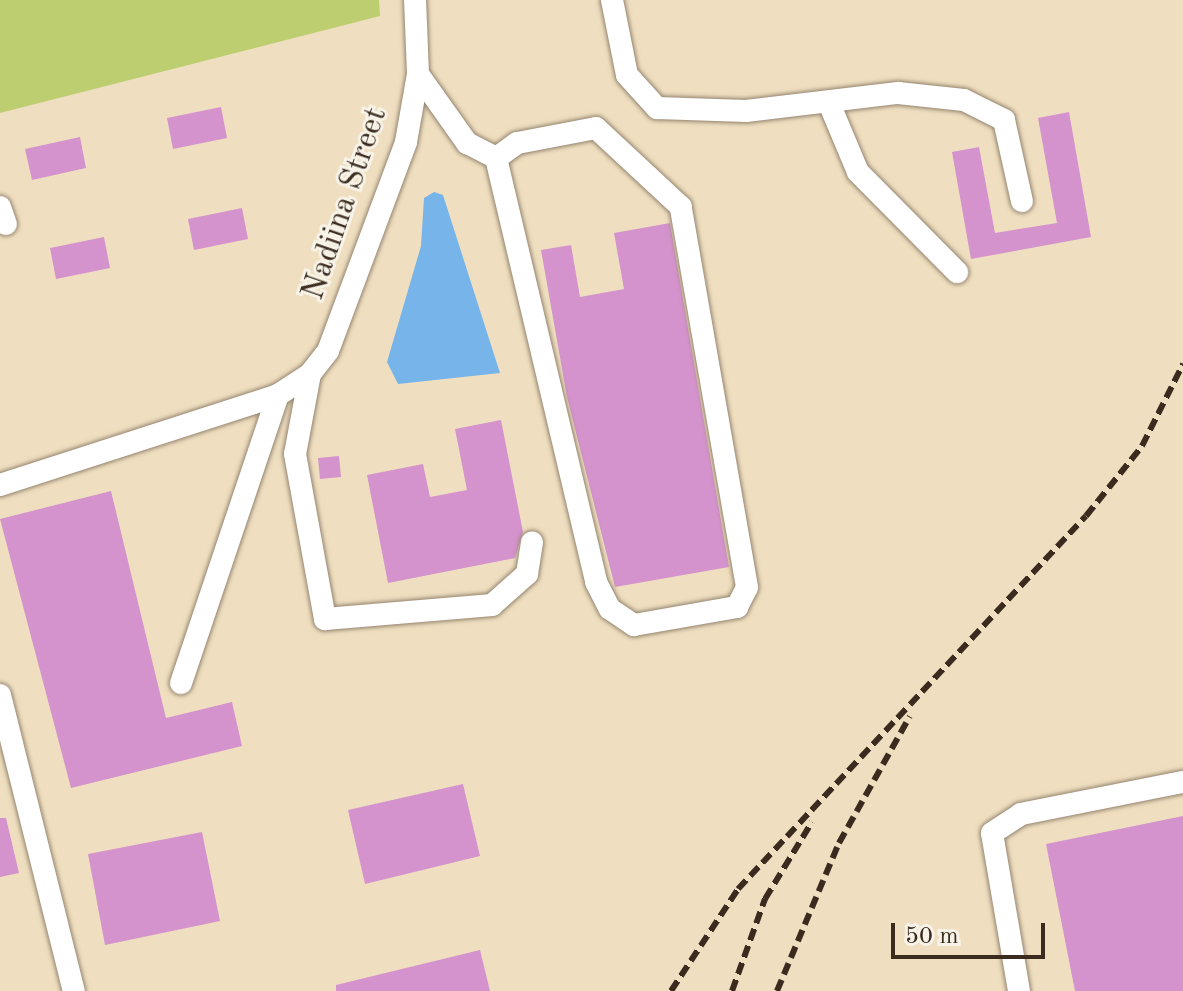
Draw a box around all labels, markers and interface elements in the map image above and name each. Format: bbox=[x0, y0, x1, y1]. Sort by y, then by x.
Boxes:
street label: Nadiina Street bbox=[295, 103, 397, 305]
scale bar bbox=[895, 907, 1049, 957]
text: 50 m bbox=[905, 925, 959, 949]

